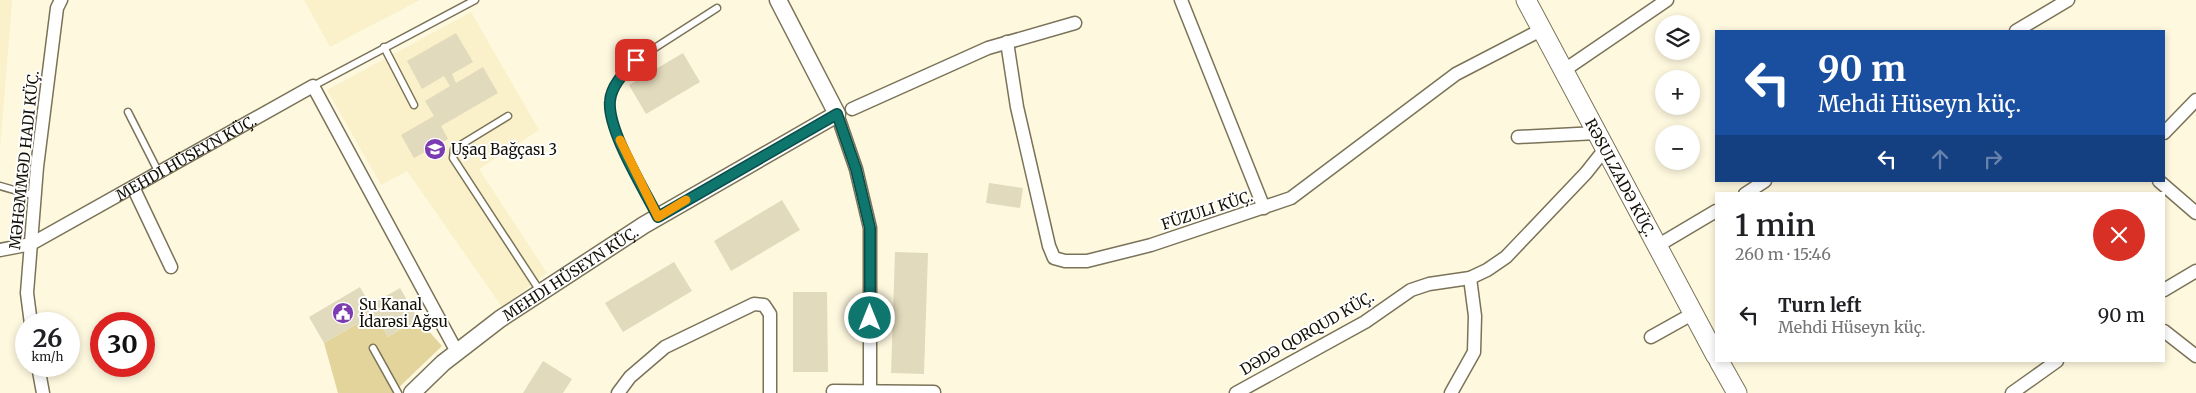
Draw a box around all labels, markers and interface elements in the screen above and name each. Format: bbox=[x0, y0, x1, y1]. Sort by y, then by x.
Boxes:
map controls bbox=[1655, 15, 1700, 170]
button: layers bbox=[1655, 15, 1700, 60]
pin bbox=[615, 39, 657, 81]
icon: arrive bbox=[622, 46, 650, 74]
text: 90 m bbox=[1818, 47, 1906, 91]
icon: left bbox=[1735, 50, 1800, 115]
street label: MƏHƏMMƏD HADI KÜÇ. bbox=[4, 70, 43, 250]
button: + bbox=[1655, 70, 1700, 115]
text: Mehdi Hüseyn küç. bbox=[1818, 90, 2021, 118]
street label: MEHDI HÜSEYN KÜÇ. bbox=[112, 110, 259, 204]
street label: RƏSULZADƏ KÜÇ. bbox=[1581, 115, 1660, 240]
button: − bbox=[1655, 125, 1700, 170]
school or university icon: Uşaq Bağçası 3 bbox=[423, 137, 447, 161]
place label: Uşaq Bağçası 3 bbox=[451, 140, 557, 159]
icon: left bbox=[1873, 145, 1901, 173]
icon: ahead bbox=[1926, 145, 1954, 173]
icon: right bbox=[1979, 145, 2007, 173]
street label: FÜZULI KÜÇ. bbox=[1159, 185, 1255, 234]
text: 1 min bbox=[1735, 206, 1816, 244]
button: close bbox=[2093, 209, 2145, 261]
street label: MEHDI HÜSEYN KÜÇ. bbox=[499, 222, 642, 324]
text: 260 m · 15:46 bbox=[1735, 244, 1831, 264]
street label: DƏDƏ QORQUD KÜÇ. bbox=[1236, 286, 1377, 379]
position arrow bbox=[843, 291, 895, 343]
text: Turn left bbox=[1778, 293, 1862, 317]
place label: Su Kanal İdarəsi Ağsu bbox=[359, 295, 448, 331]
public building icon: Su Kanal İdarəsi Ağsu bbox=[331, 301, 355, 325]
icon: left bbox=[1735, 301, 1763, 329]
text: 90 m bbox=[2098, 303, 2145, 327]
speed limit sign: 30 bbox=[90, 312, 155, 377]
text: Mehdi Hüseyn küç. bbox=[1778, 317, 1926, 337]
text: 26 bbox=[33, 322, 62, 354]
text: km/h bbox=[32, 349, 63, 364]

